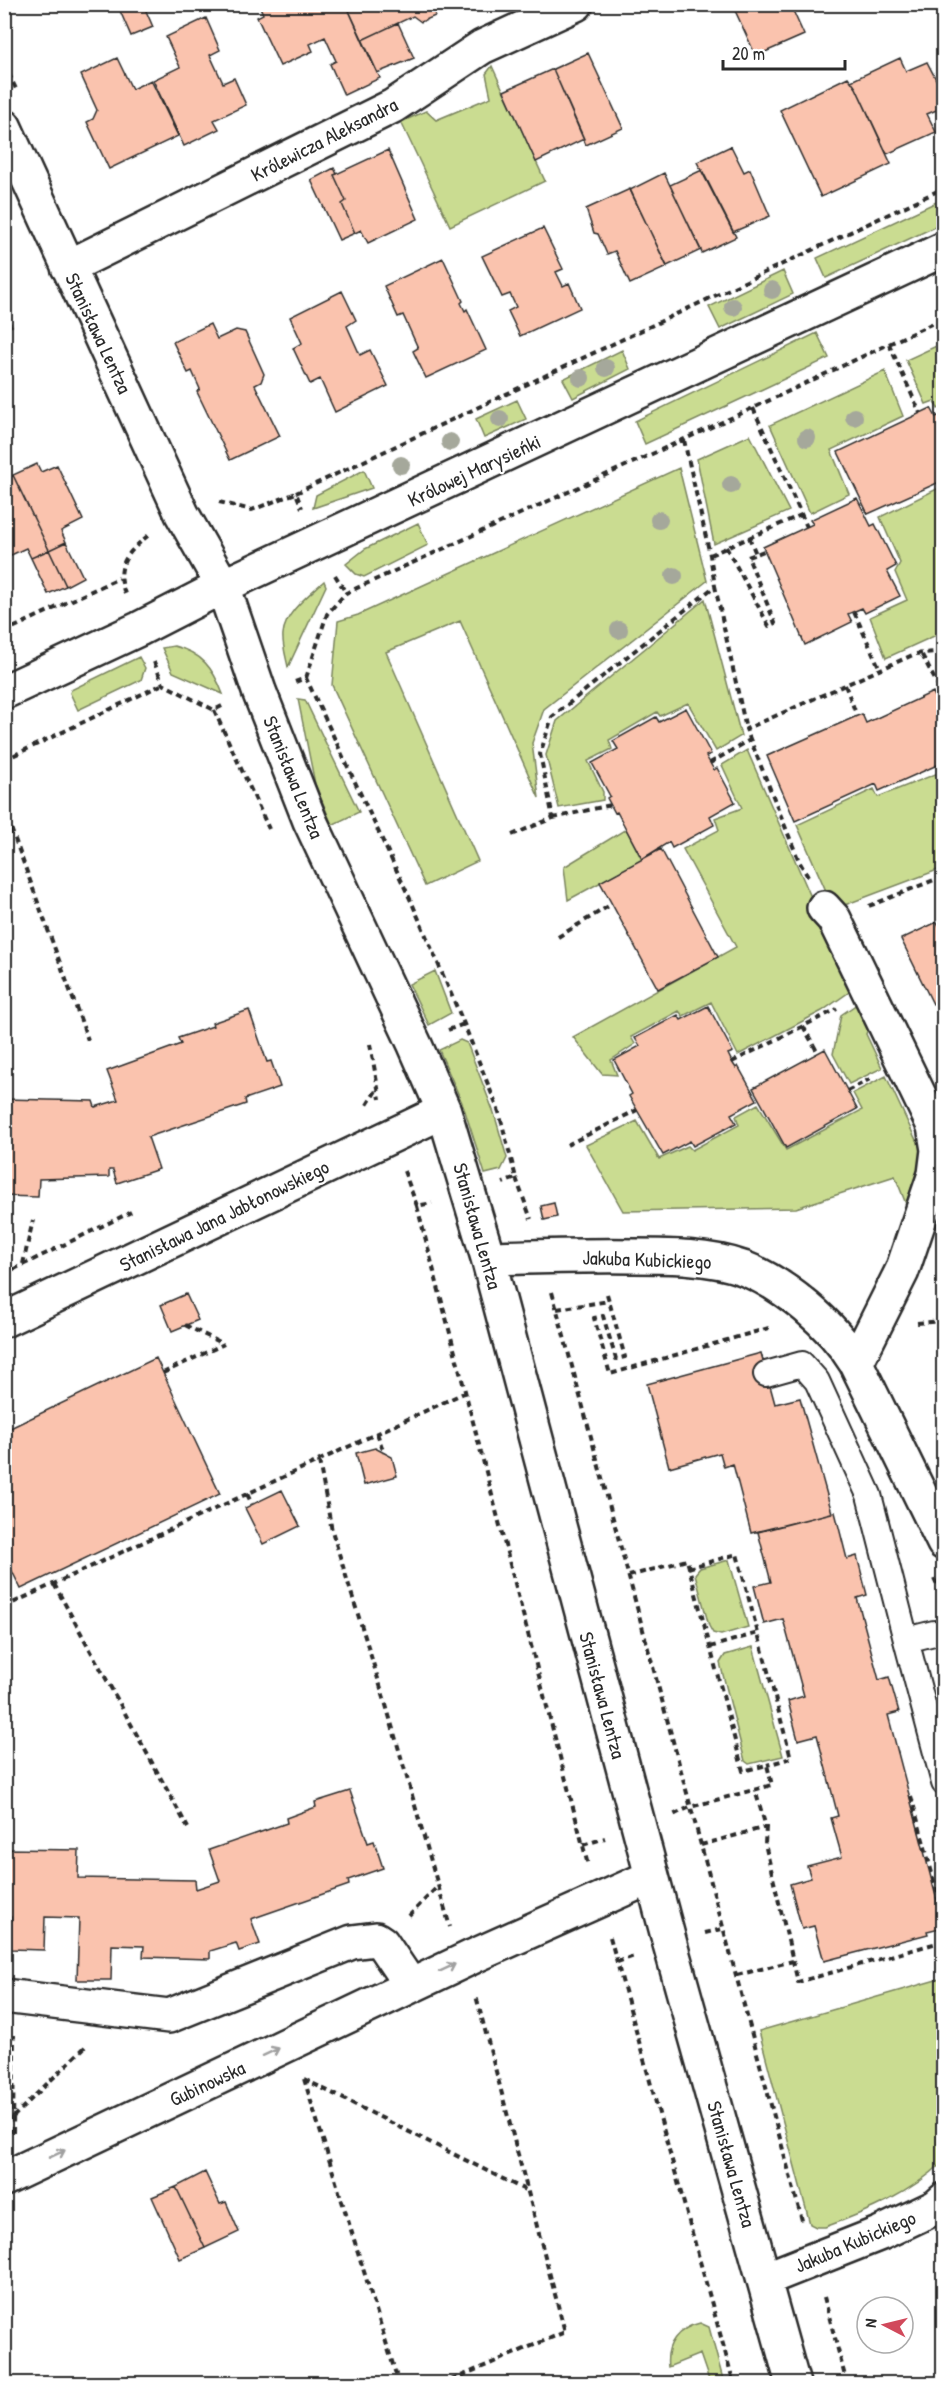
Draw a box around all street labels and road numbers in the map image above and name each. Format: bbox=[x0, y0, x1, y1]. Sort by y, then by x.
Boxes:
street label: Królewicza Aleksandra bbox=[246, 90, 402, 188]
street label: Stanisława Lentza bbox=[59, 268, 139, 398]
street label: Królowej Marysieńki bbox=[403, 427, 545, 513]
street label: Stanisława Lentza bbox=[257, 712, 331, 842]
street label: Stanisława Jana Jabłonowskiego bbox=[115, 1152, 333, 1278]
street label: Stanisława Lentza bbox=[447, 1160, 509, 1292]
street label: Jakuba Kubickiego bbox=[582, 1243, 712, 1275]
street label: Stanisława Lentza bbox=[573, 1629, 633, 1761]
street label: Gubinowska bbox=[165, 2054, 249, 2112]
street label: Stanisława Lentza bbox=[701, 2098, 763, 2230]
street label: Jakuba Kubickiego bbox=[790, 2203, 920, 2279]

